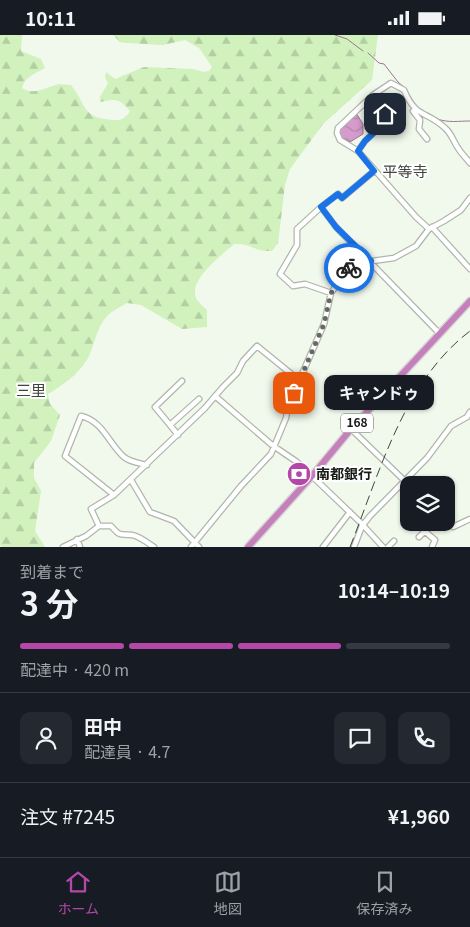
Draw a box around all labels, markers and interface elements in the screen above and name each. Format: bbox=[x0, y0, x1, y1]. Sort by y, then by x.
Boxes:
text: 10:11 bbox=[25, 4, 76, 31]
pin bbox=[364, 93, 406, 135]
icon: home bbox=[371, 100, 399, 128]
district label: 平等寺 bbox=[382, 160, 428, 181]
courier bbox=[324, 243, 374, 293]
icon: bike bbox=[335, 254, 363, 282]
pin bbox=[273, 372, 315, 414]
callout: キャンドゥ bbox=[324, 375, 434, 411]
district label: 三里 bbox=[16, 379, 46, 400]
icon: bag bbox=[280, 379, 308, 407]
text: キャンドゥ bbox=[339, 380, 419, 404]
road number: 168 bbox=[341, 413, 373, 433]
bank icon: 南都銀行 bbox=[286, 461, 312, 487]
place label: 南都銀行 bbox=[316, 463, 372, 483]
map controls bbox=[400, 476, 455, 531]
button: layers bbox=[400, 476, 455, 531]
text: 到着まで bbox=[20, 559, 84, 583]
text: 10:14–10:19 bbox=[338, 576, 450, 603]
text: 3 分 bbox=[20, 579, 78, 625]
text: 配達中 · 420 m bbox=[20, 657, 129, 681]
button: person bbox=[20, 712, 72, 764]
text: 田中 bbox=[84, 712, 122, 739]
button: chat bbox=[334, 712, 386, 764]
button: phone bbox=[398, 712, 450, 764]
text: 配達員 · 4.7 bbox=[84, 739, 170, 763]
text: 注文 #7245 bbox=[20, 802, 115, 829]
text: ¥1,960 bbox=[388, 802, 450, 829]
tab: ホーム bbox=[57, 868, 99, 918]
tab: 地図 bbox=[214, 868, 242, 918]
tab: 保存済み bbox=[357, 868, 413, 918]

